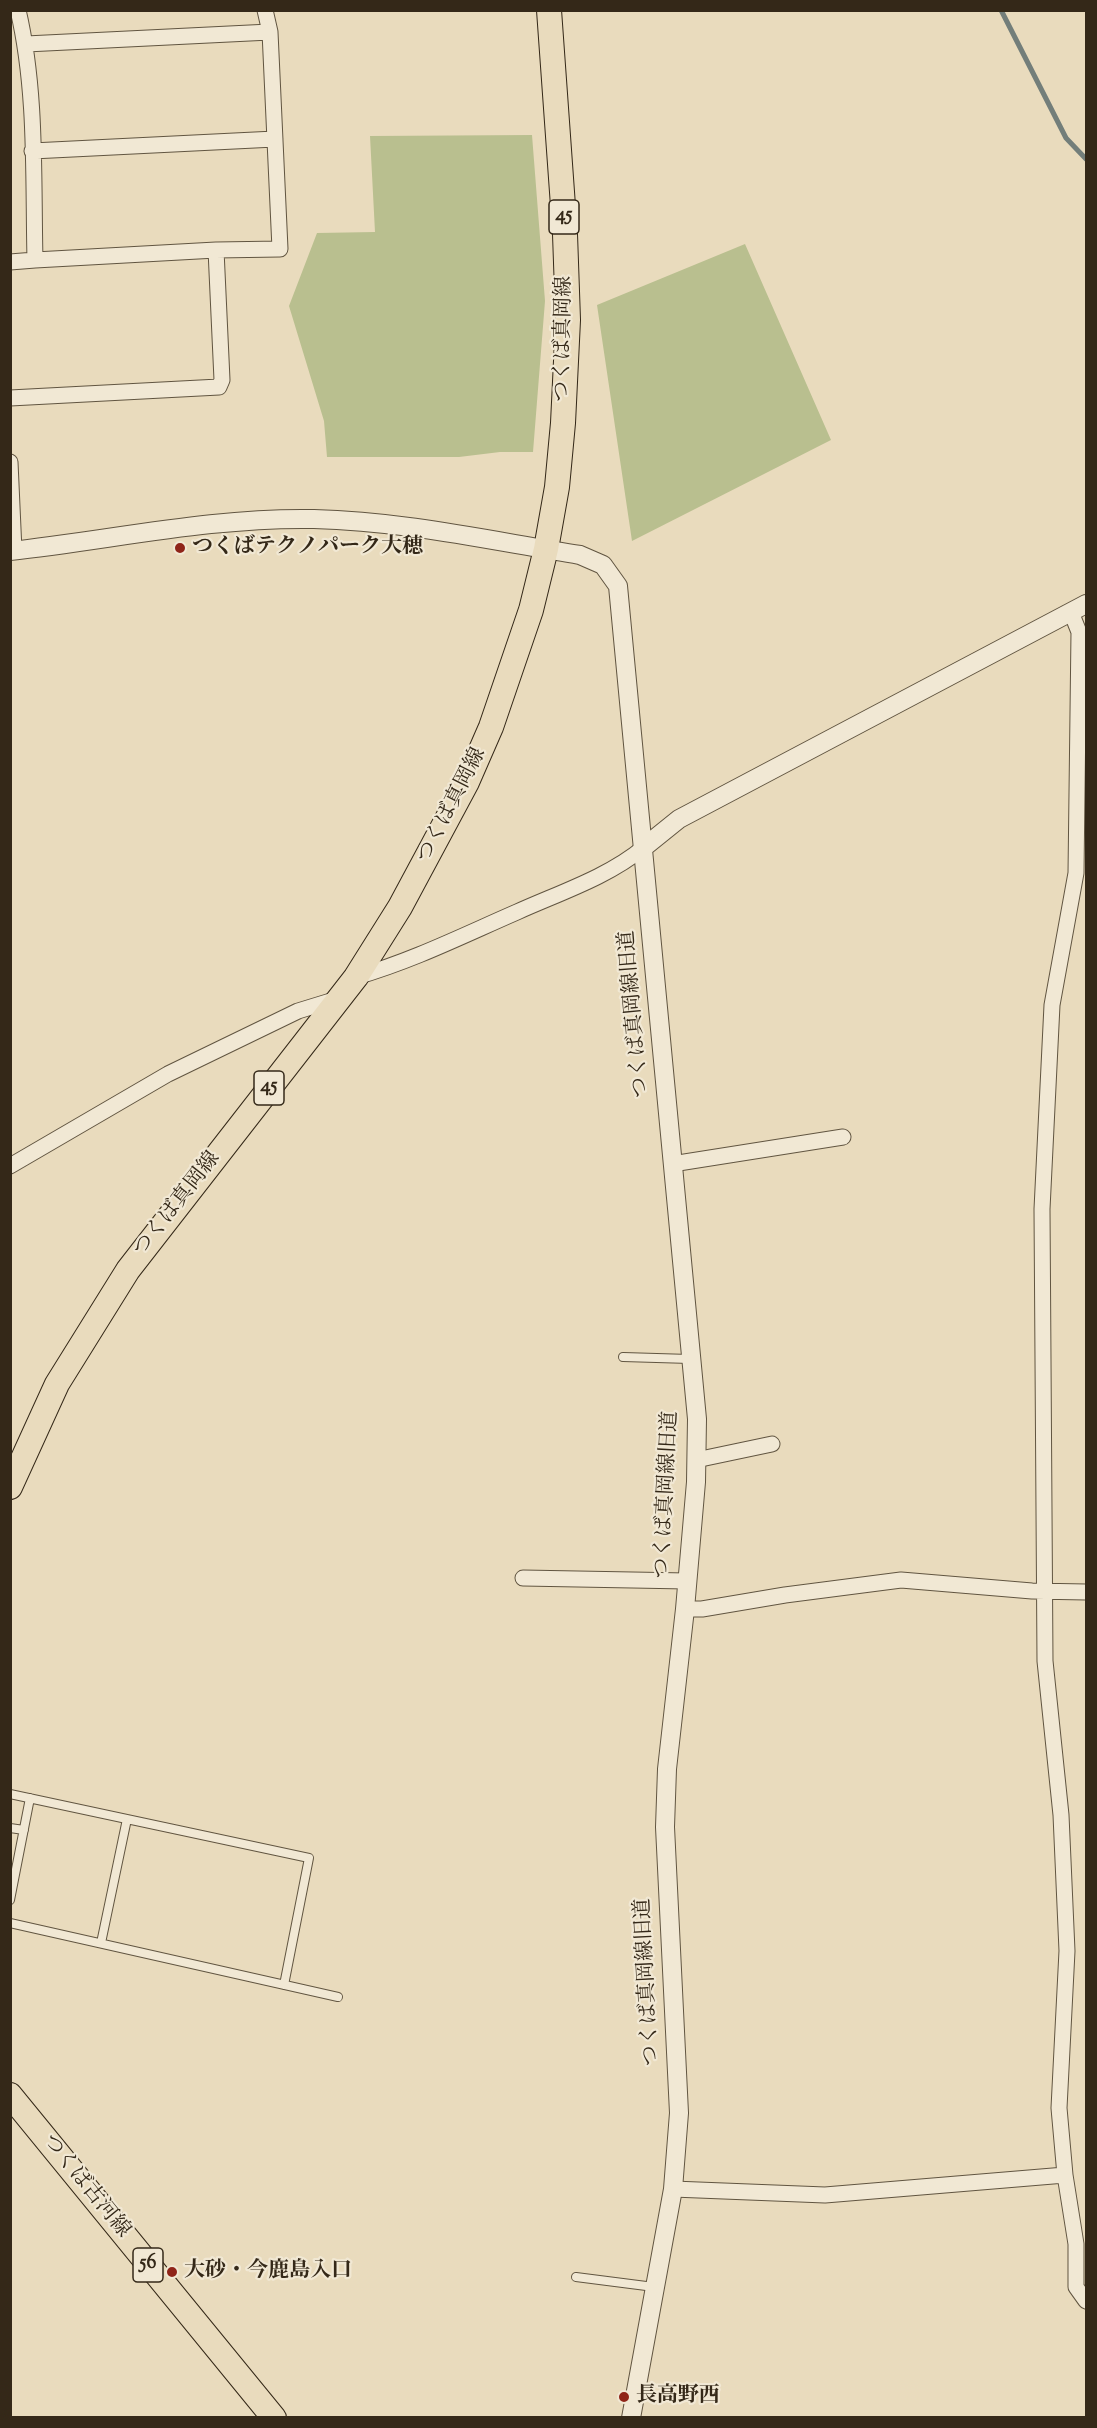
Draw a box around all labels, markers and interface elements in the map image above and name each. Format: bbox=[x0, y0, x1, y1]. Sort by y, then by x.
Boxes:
road number: 45 bbox=[549, 200, 579, 234]
street label: つくば真岡線 bbox=[551, 276, 579, 402]
place label: つくばテクノパーク大穂 bbox=[192, 535, 423, 561]
marker: つくばテクノパーク大穂 bbox=[173, 541, 187, 555]
street label: つくば真岡線 bbox=[413, 744, 493, 868]
street label: つくば真岡線旧道 bbox=[616, 929, 656, 1099]
road number: 45 bbox=[254, 1071, 284, 1105]
street label: つくば真岡線 bbox=[129, 1148, 227, 1262]
street label: つくば真岡線旧道 bbox=[651, 1410, 685, 1580]
street label: つくば真岡線旧道 bbox=[632, 1897, 666, 2067]
street label: つくば古河線 bbox=[36, 2130, 134, 2244]
road number: 56 bbox=[133, 2248, 163, 2282]
place label: 大砂・今鹿島入口 bbox=[184, 2259, 352, 2285]
marker: 大砂・今鹿島入口 bbox=[165, 2265, 179, 2279]
place label: 長高野西 bbox=[636, 2384, 720, 2410]
marker: 長高野西 bbox=[617, 2390, 631, 2404]

